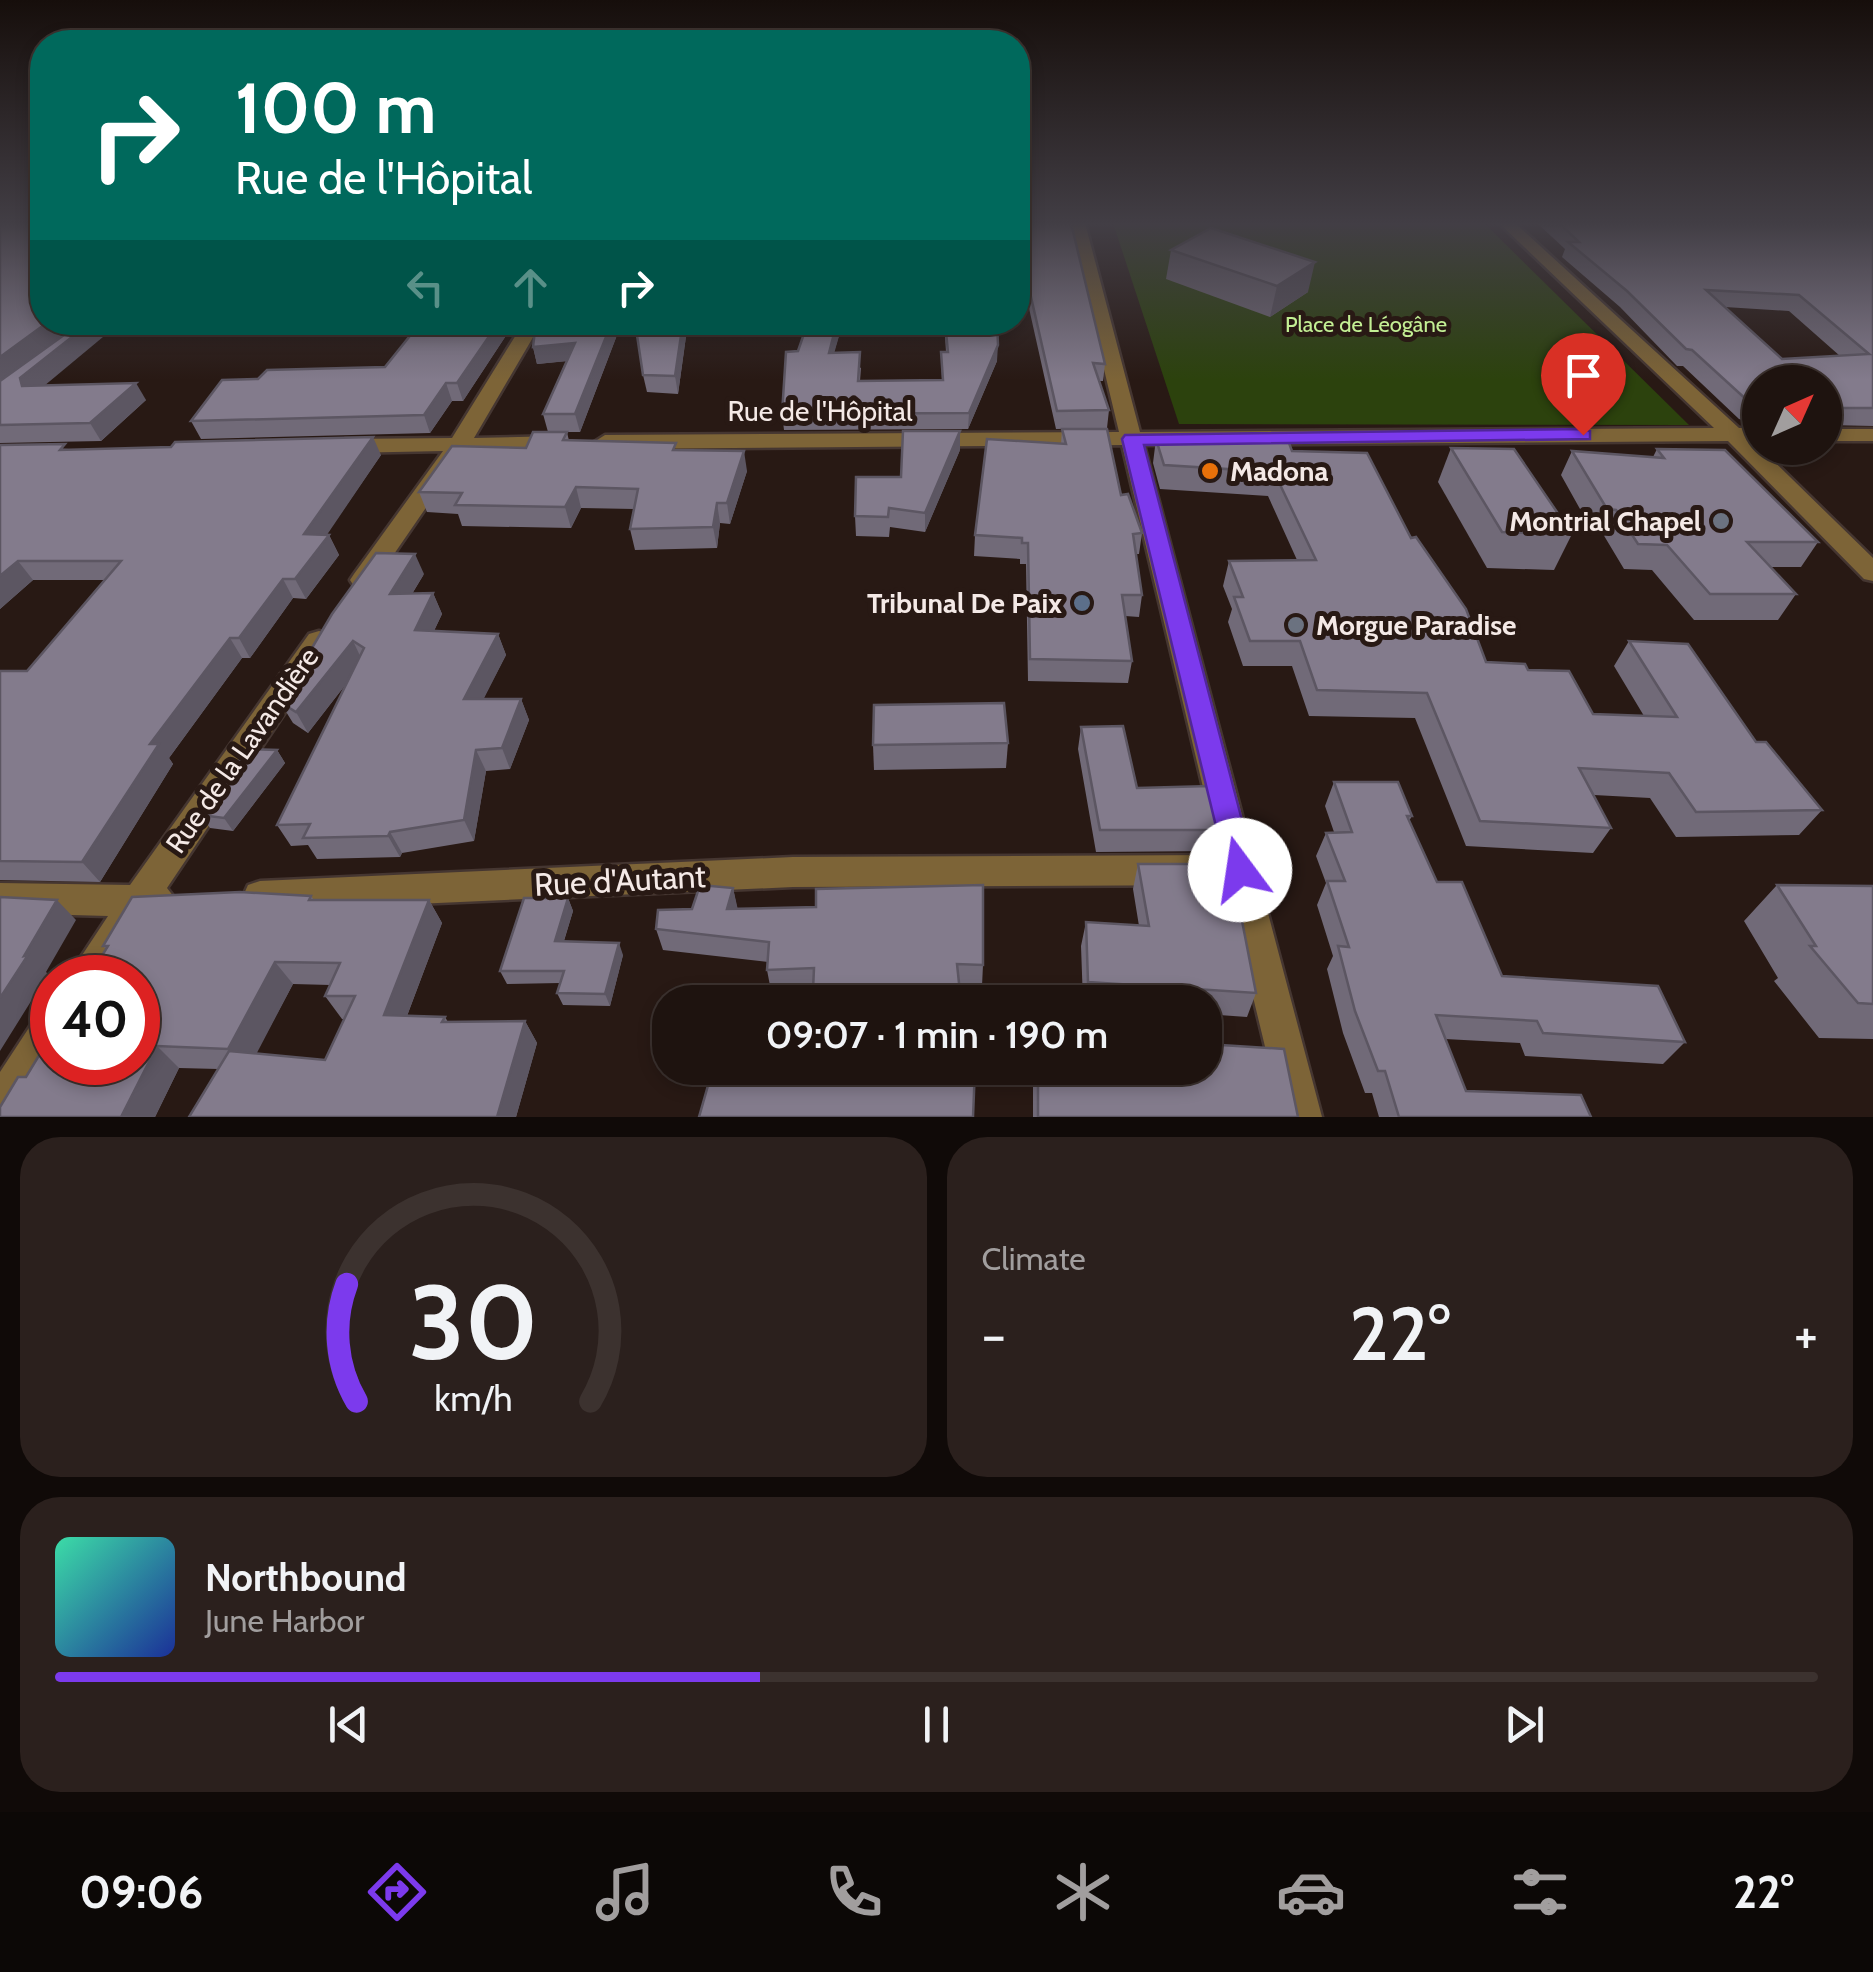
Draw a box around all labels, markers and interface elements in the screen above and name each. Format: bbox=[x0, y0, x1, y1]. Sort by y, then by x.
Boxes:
text: 100 m bbox=[235, 65, 436, 151]
icon: right bbox=[70, 70, 200, 200]
text: Rue de l'Hôpital bbox=[235, 151, 532, 205]
icon: left bbox=[398, 260, 453, 315]
icon: ahead bbox=[503, 260, 558, 315]
icon: right bbox=[608, 260, 663, 315]
park label: Place de Léogâne bbox=[1285, 311, 1447, 338]
pin bbox=[1541, 333, 1626, 436]
icon: arrive bbox=[1556, 348, 1611, 403]
north arrow bbox=[1742, 365, 1842, 465]
map controls bbox=[1742, 365, 1842, 465]
street label: Rue de l'Hôpital bbox=[728, 394, 913, 428]
place label: Madona bbox=[1230, 454, 1329, 488]
marker: Madona bbox=[1199, 460, 1221, 482]
place label: Montrial Chapel bbox=[1509, 504, 1701, 538]
marker: Montrial Chapel bbox=[1710, 510, 1732, 532]
place label: Tribunal De Paix bbox=[867, 586, 1062, 620]
marker: Tribunal De Paix bbox=[1071, 592, 1093, 614]
place label: Morgue Paradise bbox=[1316, 608, 1517, 642]
marker: Morgue Paradise bbox=[1285, 614, 1307, 636]
street label: Rue de la Lavandière bbox=[158, 641, 326, 859]
position arrow bbox=[1188, 818, 1292, 922]
street label: Rue d'Autant bbox=[533, 856, 707, 904]
speed limit sign: 40 bbox=[30, 955, 160, 1085]
text: 09:07 · 1 min · 190 m bbox=[766, 1011, 1108, 1058]
text: Climate bbox=[982, 1239, 1086, 1278]
text: 30 bbox=[409, 1259, 538, 1385]
text: 22° bbox=[1349, 1288, 1450, 1379]
text: − bbox=[982, 1301, 1006, 1368]
text: + bbox=[1794, 1301, 1818, 1368]
text: km/h bbox=[434, 1377, 512, 1420]
text: Northbound bbox=[205, 1554, 407, 1601]
text: June Harbor bbox=[205, 1601, 364, 1640]
icon: previous bbox=[321, 1697, 376, 1752]
icon: pause bbox=[909, 1697, 964, 1752]
icon: next bbox=[1497, 1697, 1552, 1752]
icon: directions bbox=[362, 1857, 432, 1927]
icon: music bbox=[590, 1857, 660, 1927]
icon: phone bbox=[819, 1857, 889, 1927]
icon: climate bbox=[1048, 1857, 1118, 1927]
icon: car bbox=[1276, 1857, 1346, 1927]
icon: filters bbox=[1505, 1857, 1575, 1927]
text: 09:06 bbox=[79, 1865, 203, 1919]
text: 22° bbox=[1733, 1865, 1794, 1919]

